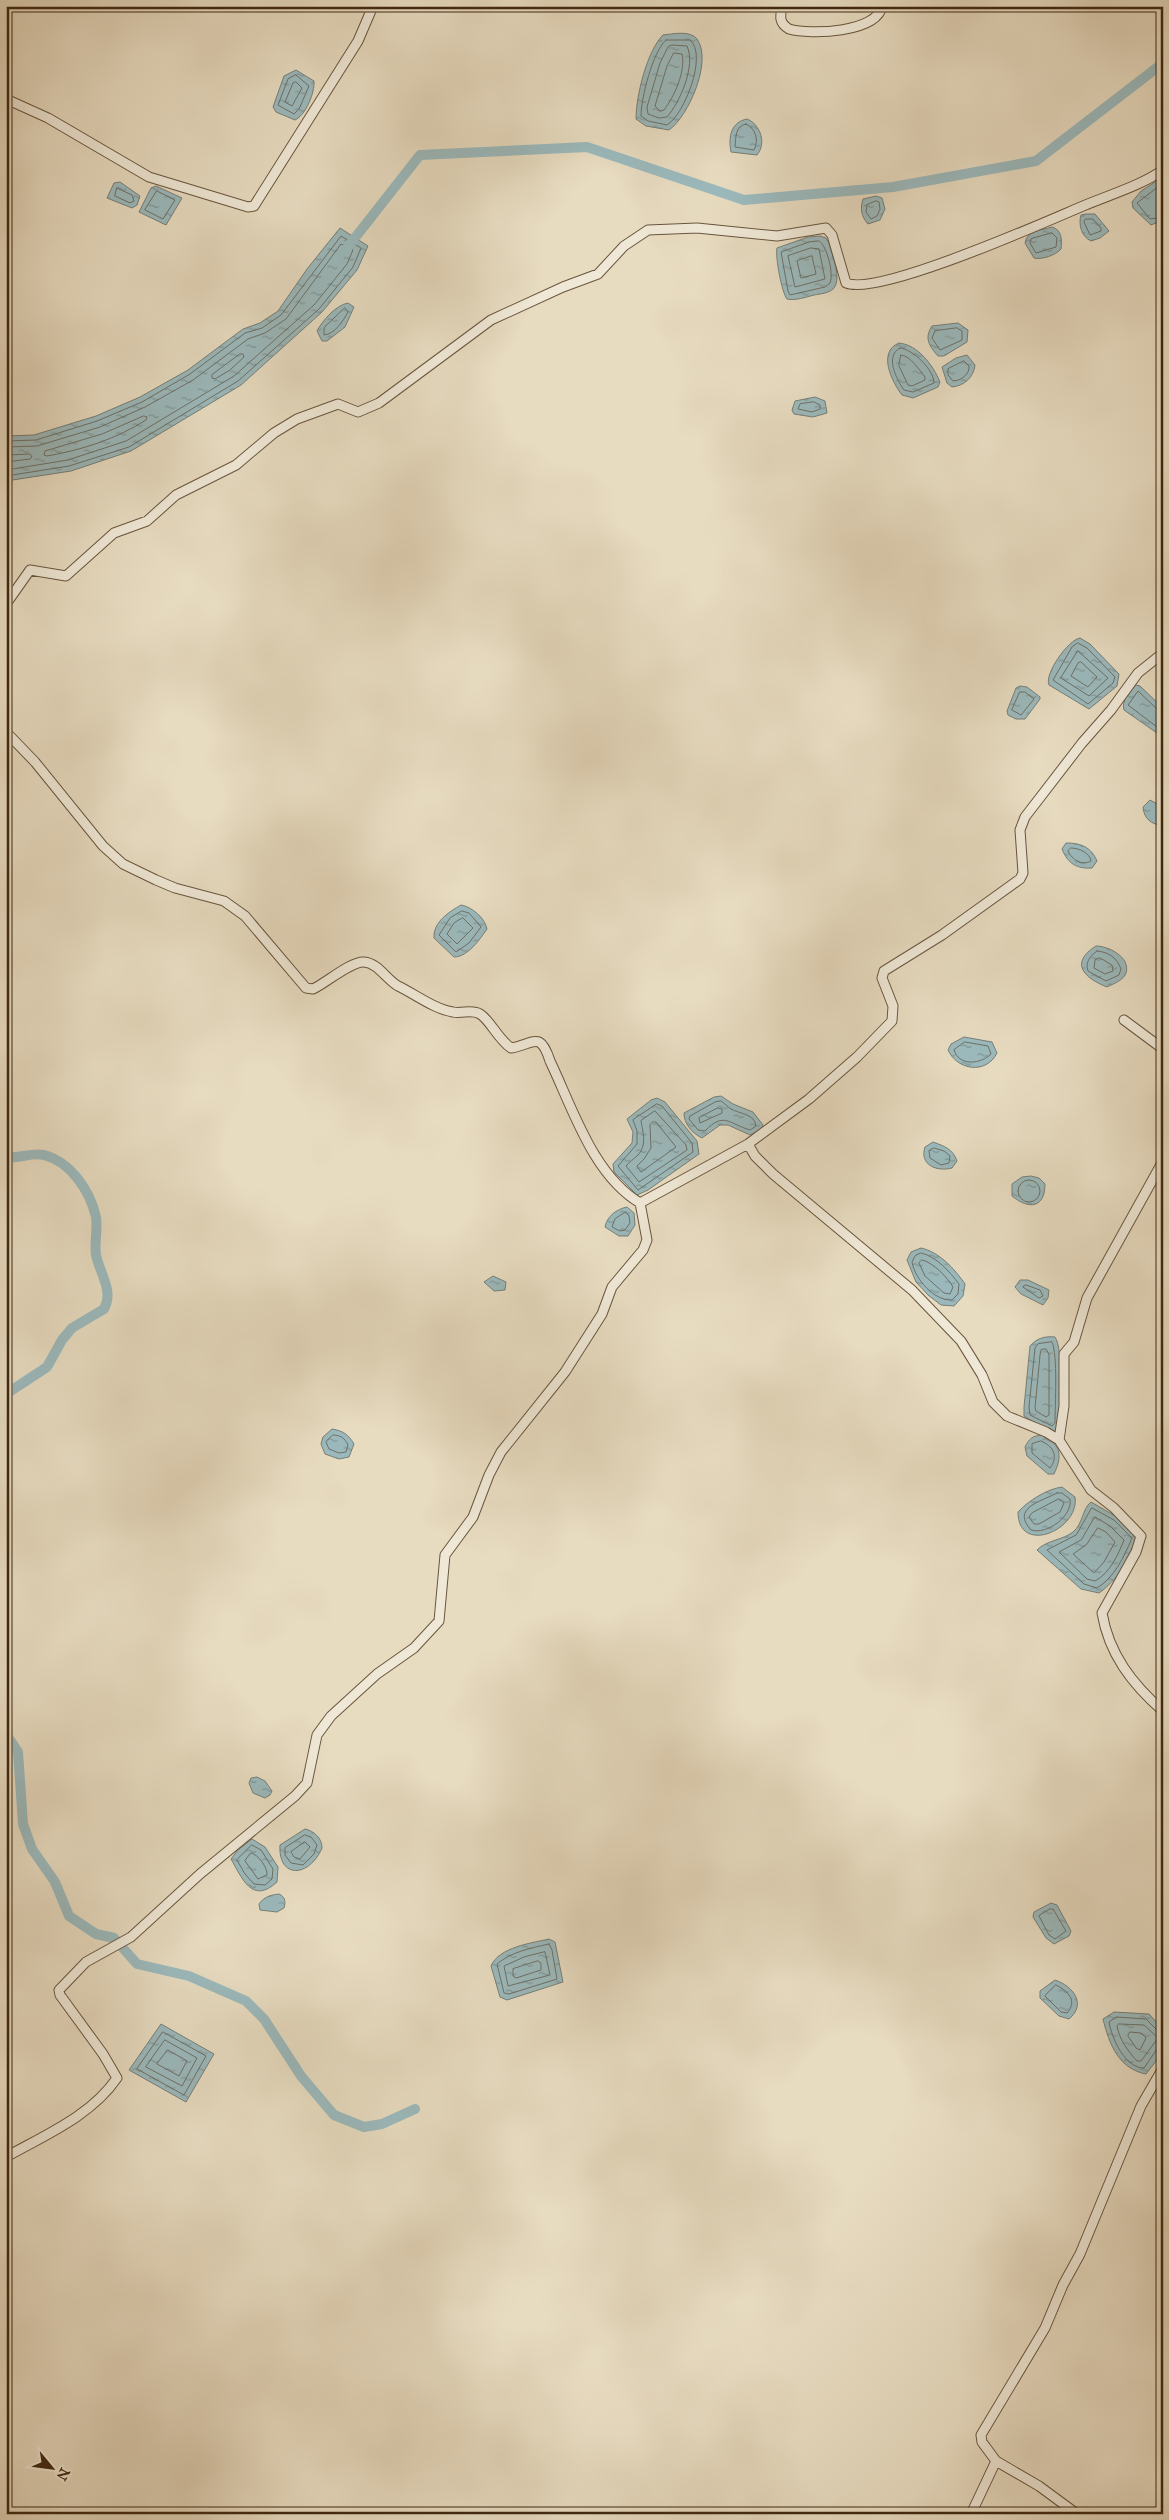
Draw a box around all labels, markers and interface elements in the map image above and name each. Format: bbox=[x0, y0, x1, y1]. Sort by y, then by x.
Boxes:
north arrow bbox=[28, 2442, 78, 2492]
text: N bbox=[53, 2465, 73, 2483]

